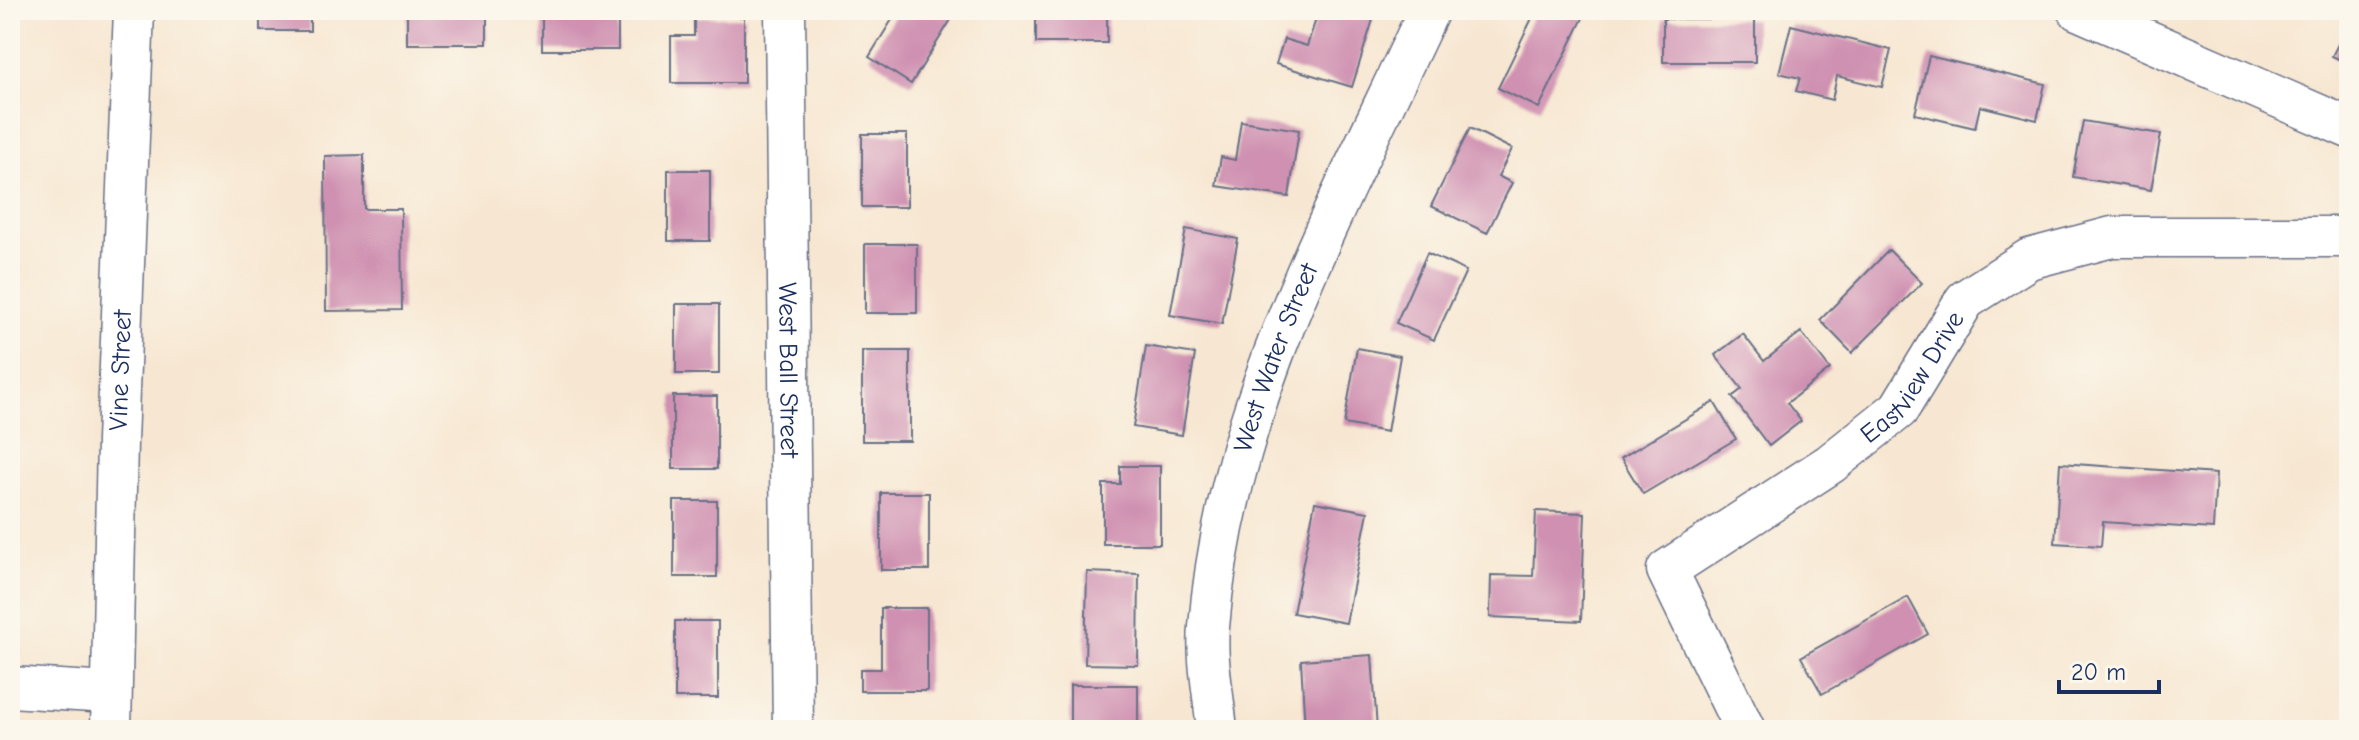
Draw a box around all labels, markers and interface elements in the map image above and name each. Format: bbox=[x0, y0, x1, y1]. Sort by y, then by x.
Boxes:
street label: West Water Street bbox=[1228, 258, 1325, 456]
street label: West Ball Street bbox=[772, 282, 804, 459]
street label: Eastview Drive bbox=[1855, 306, 1971, 450]
street label: Vine Street bbox=[103, 308, 138, 431]
scale bar bbox=[2059, 644, 2159, 694]
text: 20 m bbox=[2071, 658, 2126, 686]

